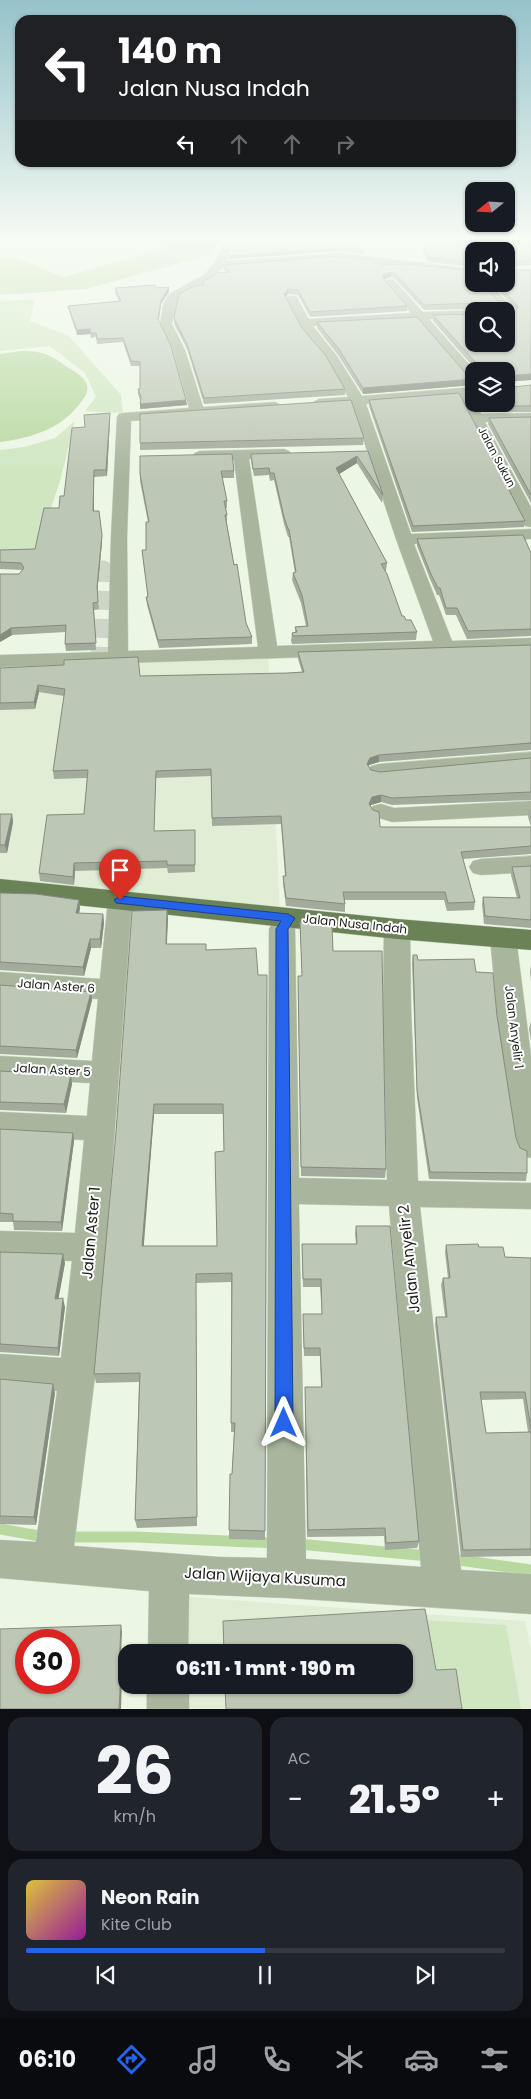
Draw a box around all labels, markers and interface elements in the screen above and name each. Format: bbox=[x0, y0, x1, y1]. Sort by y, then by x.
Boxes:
text: 140 m bbox=[118, 26, 222, 75]
icon: left bbox=[35, 35, 100, 100]
text: Jalan Nusa Indah bbox=[118, 73, 310, 104]
icon: left bbox=[172, 130, 200, 158]
icon: ahead bbox=[225, 130, 253, 158]
icon: ahead bbox=[278, 130, 306, 158]
icon: right bbox=[331, 130, 359, 158]
north arrow bbox=[465, 182, 515, 232]
map controls bbox=[465, 182, 515, 412]
button: sound bbox=[465, 242, 515, 292]
button: search bbox=[465, 302, 515, 352]
button: layers bbox=[465, 362, 515, 412]
street label: Jalan Sukun bbox=[474, 424, 520, 490]
pin bbox=[99, 849, 141, 900]
icon: arrive bbox=[106, 856, 134, 884]
street label: Jalan Nusa Indah bbox=[302, 910, 408, 937]
street label: Jalan Aster 6 bbox=[17, 974, 95, 997]
street label: Jalan Anyelir 1 bbox=[501, 984, 528, 1070]
street label: Jalan Aster 5 bbox=[13, 1059, 91, 1080]
street label: Jalan Aster 1 bbox=[76, 1186, 105, 1280]
street label: Jalan Anyelir 2 bbox=[392, 1204, 425, 1314]
position arrow bbox=[257, 1396, 309, 1448]
street label: Jalan Wijaya Kusuma bbox=[184, 1562, 346, 1591]
speed limit sign: 30 bbox=[15, 1629, 80, 1694]
text: 06:11 · 1 mnt · 190 m bbox=[176, 1655, 355, 1682]
text: 26 bbox=[95, 1726, 174, 1817]
text: AC bbox=[288, 1747, 311, 1770]
text: 21.5° bbox=[349, 1773, 440, 1826]
text: − bbox=[288, 1780, 303, 1819]
text: + bbox=[486, 1780, 505, 1819]
text: km/h bbox=[113, 1805, 156, 1828]
text: Neon Rain bbox=[101, 1884, 200, 1911]
text: Kite Club bbox=[101, 1913, 172, 1936]
icon: previous bbox=[92, 1961, 120, 1989]
icon: pause bbox=[251, 1961, 279, 1989]
icon: next bbox=[411, 1961, 439, 1989]
icon: directions bbox=[114, 2042, 149, 2077]
icon: music bbox=[186, 2042, 221, 2077]
icon: phone bbox=[259, 2042, 294, 2077]
icon: climate bbox=[332, 2042, 367, 2077]
icon: car bbox=[404, 2042, 439, 2077]
icon: filters bbox=[477, 2042, 512, 2077]
text: 06:10 bbox=[19, 2044, 76, 2075]

